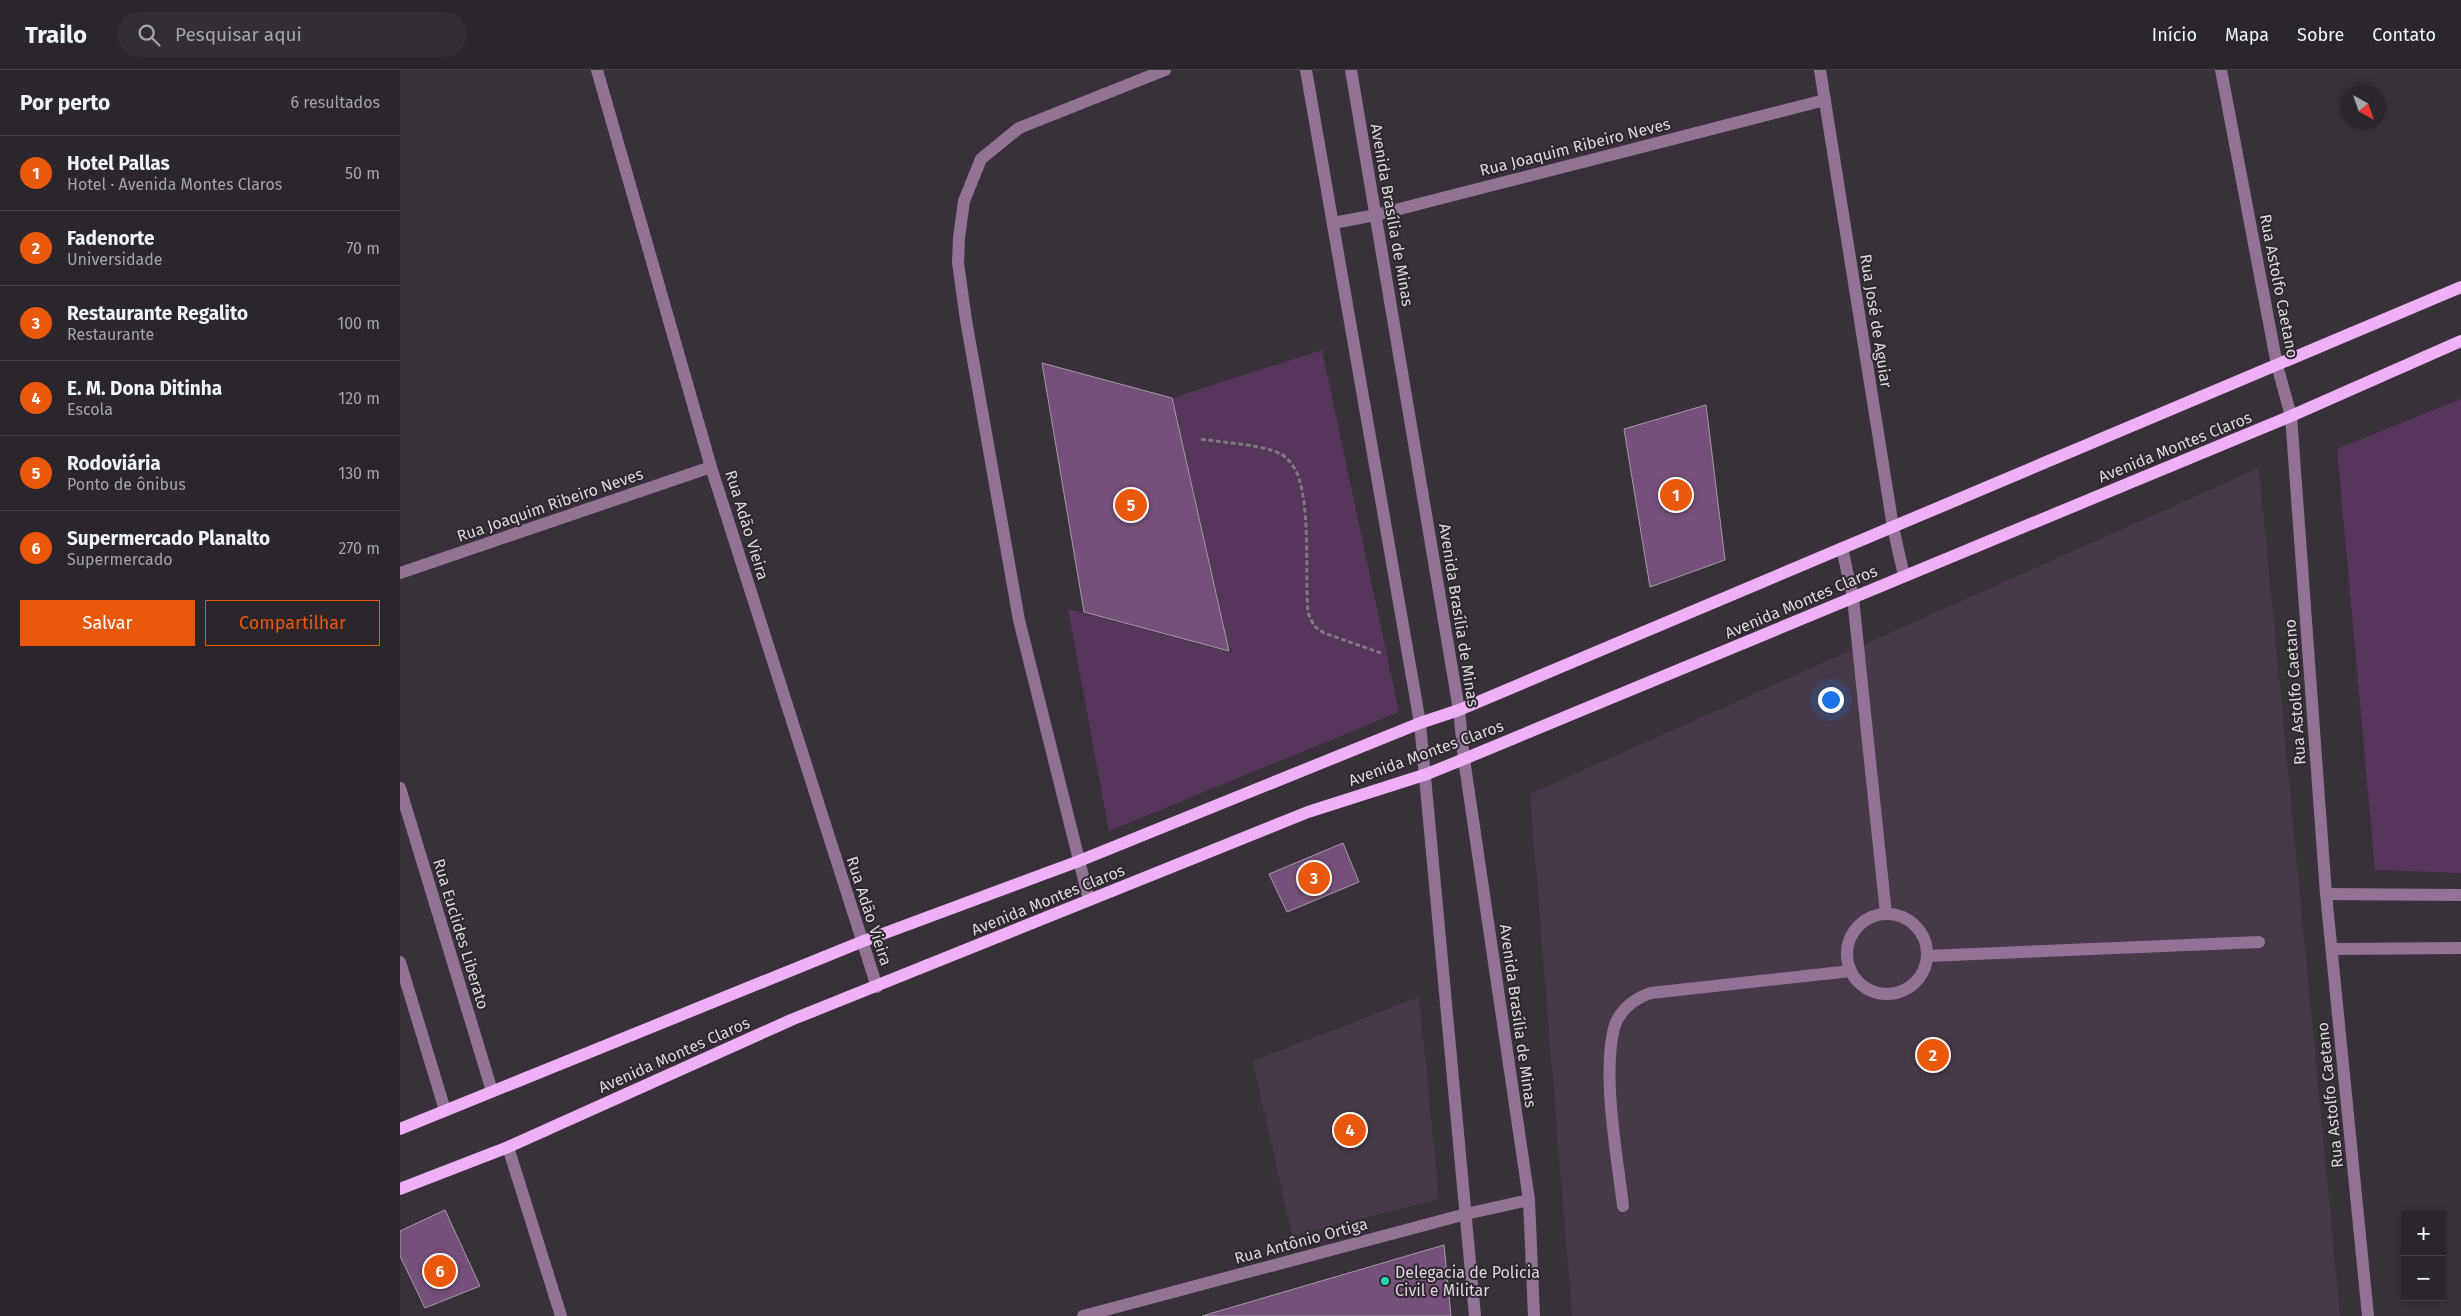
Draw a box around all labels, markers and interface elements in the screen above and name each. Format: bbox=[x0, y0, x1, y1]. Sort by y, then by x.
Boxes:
search box bbox=[117, 12, 467, 57]
text: Trailo bbox=[25, 21, 87, 49]
icon: search bbox=[135, 21, 163, 49]
text: Pesquisar aqui bbox=[175, 23, 302, 46]
text: Início bbox=[2152, 24, 2197, 46]
text: Mapa bbox=[2225, 24, 2269, 46]
text: Sobre bbox=[2297, 24, 2344, 46]
text: Contato bbox=[2372, 24, 2436, 46]
north arrow bbox=[2341, 85, 2386, 130]
text: Por perto bbox=[20, 90, 110, 116]
text: 6 resultados bbox=[291, 93, 380, 112]
street label: Rua Joaquim Ribeiro Neves bbox=[1478, 114, 1672, 180]
street label: Avenida Brasília de Minas bbox=[1367, 122, 1417, 308]
text: Hotel Pallas bbox=[67, 152, 170, 175]
text: 1 bbox=[32, 164, 40, 183]
text: 50 m bbox=[345, 164, 380, 183]
text: Hotel · Avenida Montes Claros bbox=[67, 175, 282, 194]
street label: Rua Astolfo Caetano bbox=[2256, 212, 2302, 360]
text: Fadenorte bbox=[67, 227, 155, 250]
text: 2 bbox=[32, 239, 40, 258]
text: 70 m bbox=[346, 239, 380, 258]
text: Universidade bbox=[67, 250, 163, 269]
street label: Rua José de Aguiar bbox=[1856, 253, 1896, 390]
text: Restaurante Regalito bbox=[67, 302, 248, 325]
text: 3 bbox=[32, 314, 40, 333]
text: 100 m bbox=[337, 314, 380, 333]
text: Restaurante bbox=[67, 325, 154, 344]
text: E. M. Dona Ditinha bbox=[67, 377, 222, 400]
text: 4 bbox=[31, 389, 41, 408]
text: 120 m bbox=[338, 389, 380, 408]
text: Escola bbox=[67, 400, 113, 419]
street label: Avenida Montes Claros bbox=[2095, 408, 2255, 486]
text: Rodoviária bbox=[67, 452, 161, 475]
text: 5 bbox=[32, 464, 40, 483]
text: 130 m bbox=[338, 464, 380, 483]
street label: Rua Joaquim Ribeiro Neves bbox=[454, 464, 646, 546]
street label: Rua Adão Vieira bbox=[721, 468, 773, 582]
text: Ponto de ônibus bbox=[67, 475, 186, 494]
pin: 1 bbox=[1660, 476, 1692, 514]
pin: 5 bbox=[1115, 486, 1147, 524]
street label: Avenida Brasília de Minas bbox=[1435, 522, 1483, 708]
text: Supermercado Planalto bbox=[67, 527, 270, 550]
text: 6 bbox=[31, 539, 41, 558]
text: 270 m bbox=[338, 539, 380, 558]
text: Supermercado bbox=[67, 550, 173, 569]
street label: Avenida Montes Claros bbox=[1722, 561, 1880, 643]
button: Salvar bbox=[20, 600, 195, 646]
button: Compartilhar bbox=[205, 600, 380, 646]
street label: Rua Astolfo Caetano bbox=[2280, 618, 2310, 766]
your location bbox=[1818, 687, 1844, 713]
street label: Avenida Montes Claros bbox=[1346, 716, 1506, 790]
street label: Rua Adão Vieira bbox=[842, 854, 896, 968]
street label: Rua Euclides Liberato bbox=[429, 856, 493, 1012]
pin: 3 bbox=[1298, 859, 1330, 897]
street label: Avenida Montes Claros bbox=[968, 861, 1128, 939]
street label: Avenida Brasília de Minas bbox=[1496, 923, 1540, 1109]
street label: Avenida Montes Claros bbox=[595, 1013, 753, 1097]
street label: Rua Astolfo Caetano bbox=[2313, 1021, 2347, 1169]
pin: 2 bbox=[1917, 1036, 1949, 1074]
pin: 4 bbox=[1334, 1111, 1366, 1149]
map controls bbox=[2401, 1211, 2446, 1301]
button: + bbox=[2401, 1211, 2446, 1256]
street label: Rua Antônio Ortiga bbox=[1232, 1214, 1370, 1268]
pin: 6 bbox=[424, 1252, 456, 1290]
button: − bbox=[2401, 1256, 2446, 1301]
place label: Delegacia de Policia Civil e Militar bbox=[1395, 1263, 1540, 1300]
marker: Delegacia de Policia Civil e Militar bbox=[1379, 1275, 1391, 1287]

